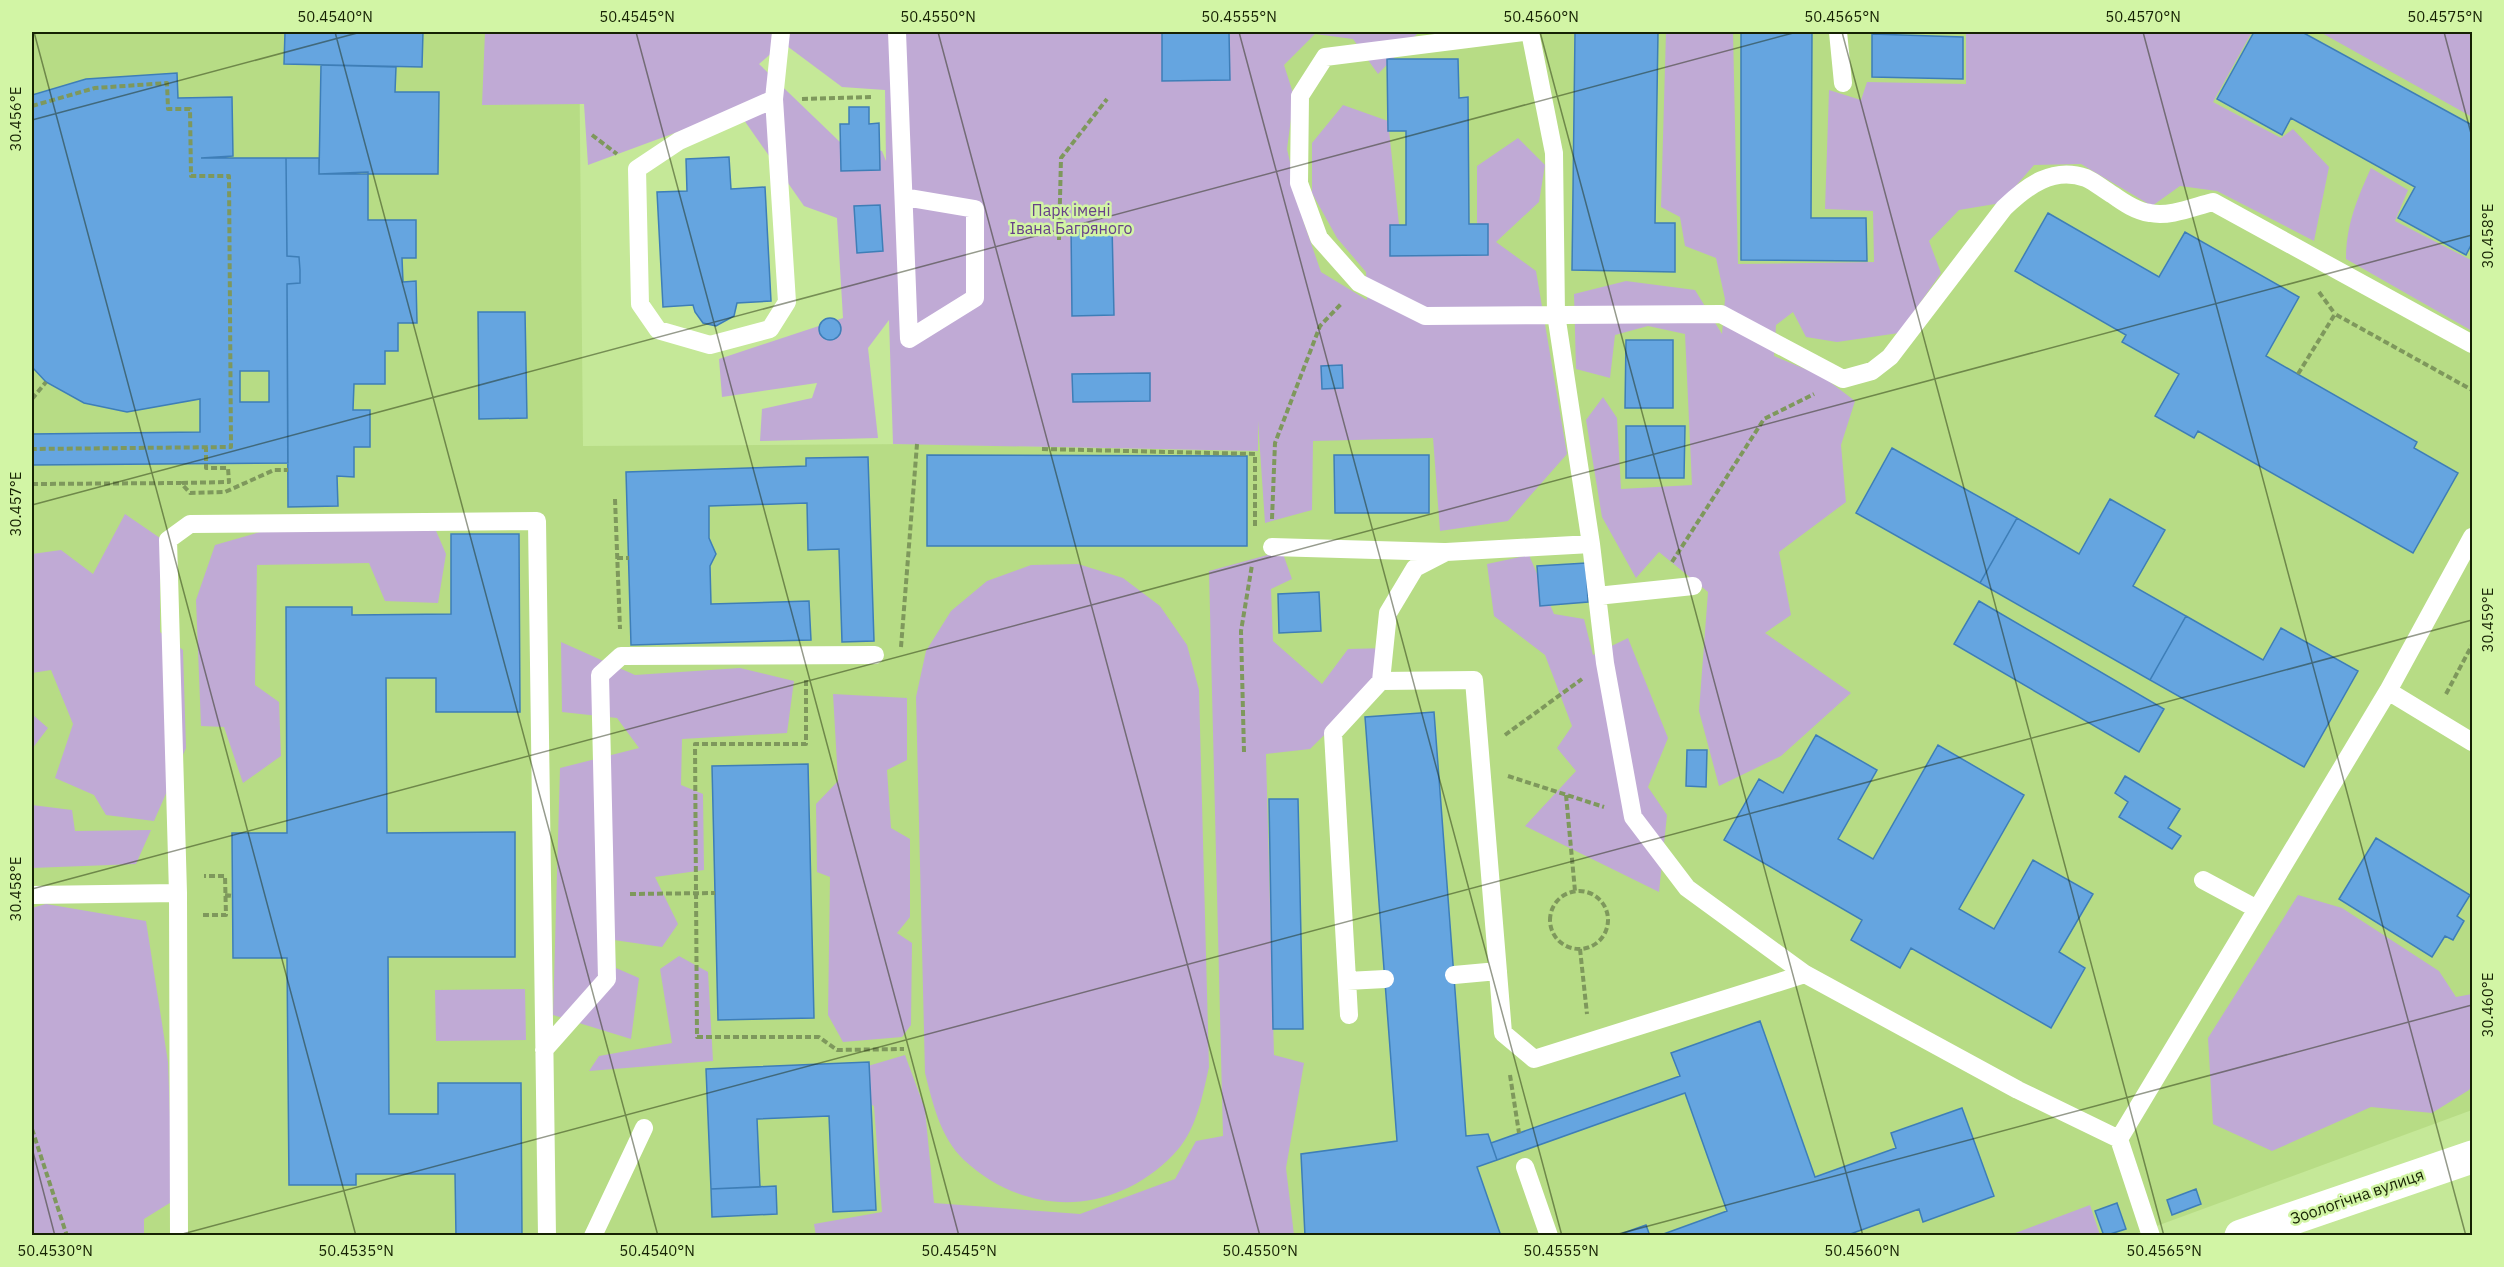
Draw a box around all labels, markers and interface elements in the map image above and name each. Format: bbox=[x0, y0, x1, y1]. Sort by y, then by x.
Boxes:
text: 50.4540°N bbox=[297, 7, 373, 26]
text: 50.4545°N bbox=[599, 7, 675, 26]
text: 50.4550°N bbox=[900, 7, 976, 26]
text: 50.4555°N bbox=[1201, 7, 1277, 26]
text: 50.4560°N bbox=[1503, 7, 1579, 26]
text: 50.4565°N bbox=[1804, 7, 1880, 26]
text: 50.4570°N bbox=[2105, 7, 2181, 26]
text: 50.4575°N bbox=[2407, 7, 2483, 26]
text: 30.456°E bbox=[6, 87, 25, 151]
park label: Парк імені Івана Багряного bbox=[1009, 200, 1133, 238]
text: 30.458°E bbox=[2478, 204, 2497, 268]
text: 30.457°E bbox=[6, 472, 25, 536]
text: 30.459°E bbox=[2478, 588, 2497, 652]
text: 30.458°E bbox=[6, 857, 25, 921]
text: 30.460°E bbox=[2478, 973, 2497, 1037]
street label: Зоологічна вулиця bbox=[2288, 1164, 2426, 1228]
text: 50.4530°N bbox=[17, 1241, 93, 1260]
text: 50.4535°N bbox=[318, 1241, 394, 1260]
text: 50.4540°N bbox=[619, 1241, 695, 1260]
text: 50.4545°N bbox=[921, 1241, 997, 1260]
text: 50.4550°N bbox=[1222, 1241, 1298, 1260]
text: 50.4555°N bbox=[1523, 1241, 1599, 1260]
text: 50.4560°N bbox=[1824, 1241, 1900, 1260]
text: 50.4565°N bbox=[2126, 1241, 2202, 1260]

